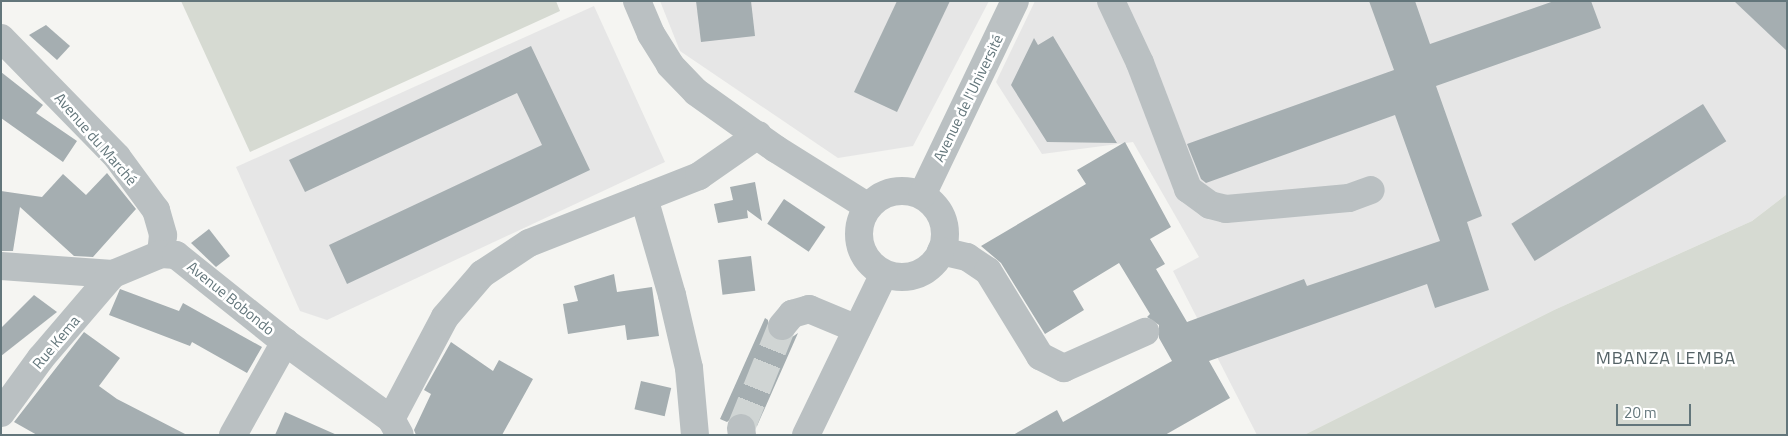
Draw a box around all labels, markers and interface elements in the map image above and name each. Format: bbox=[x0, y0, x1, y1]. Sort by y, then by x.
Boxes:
street label: Avenue de l'Université bbox=[929, 31, 1007, 165]
street label: Avenue du Marché bbox=[51, 89, 141, 189]
street label: Avenue Bobondo bbox=[184, 257, 278, 339]
street label: Rue Kema bbox=[29, 312, 83, 372]
district label: MBANZA LEMBA bbox=[1594, 347, 1738, 369]
scale bar bbox=[1618, 394, 1693, 426]
text: 20 m bbox=[1624, 401, 1657, 424]

